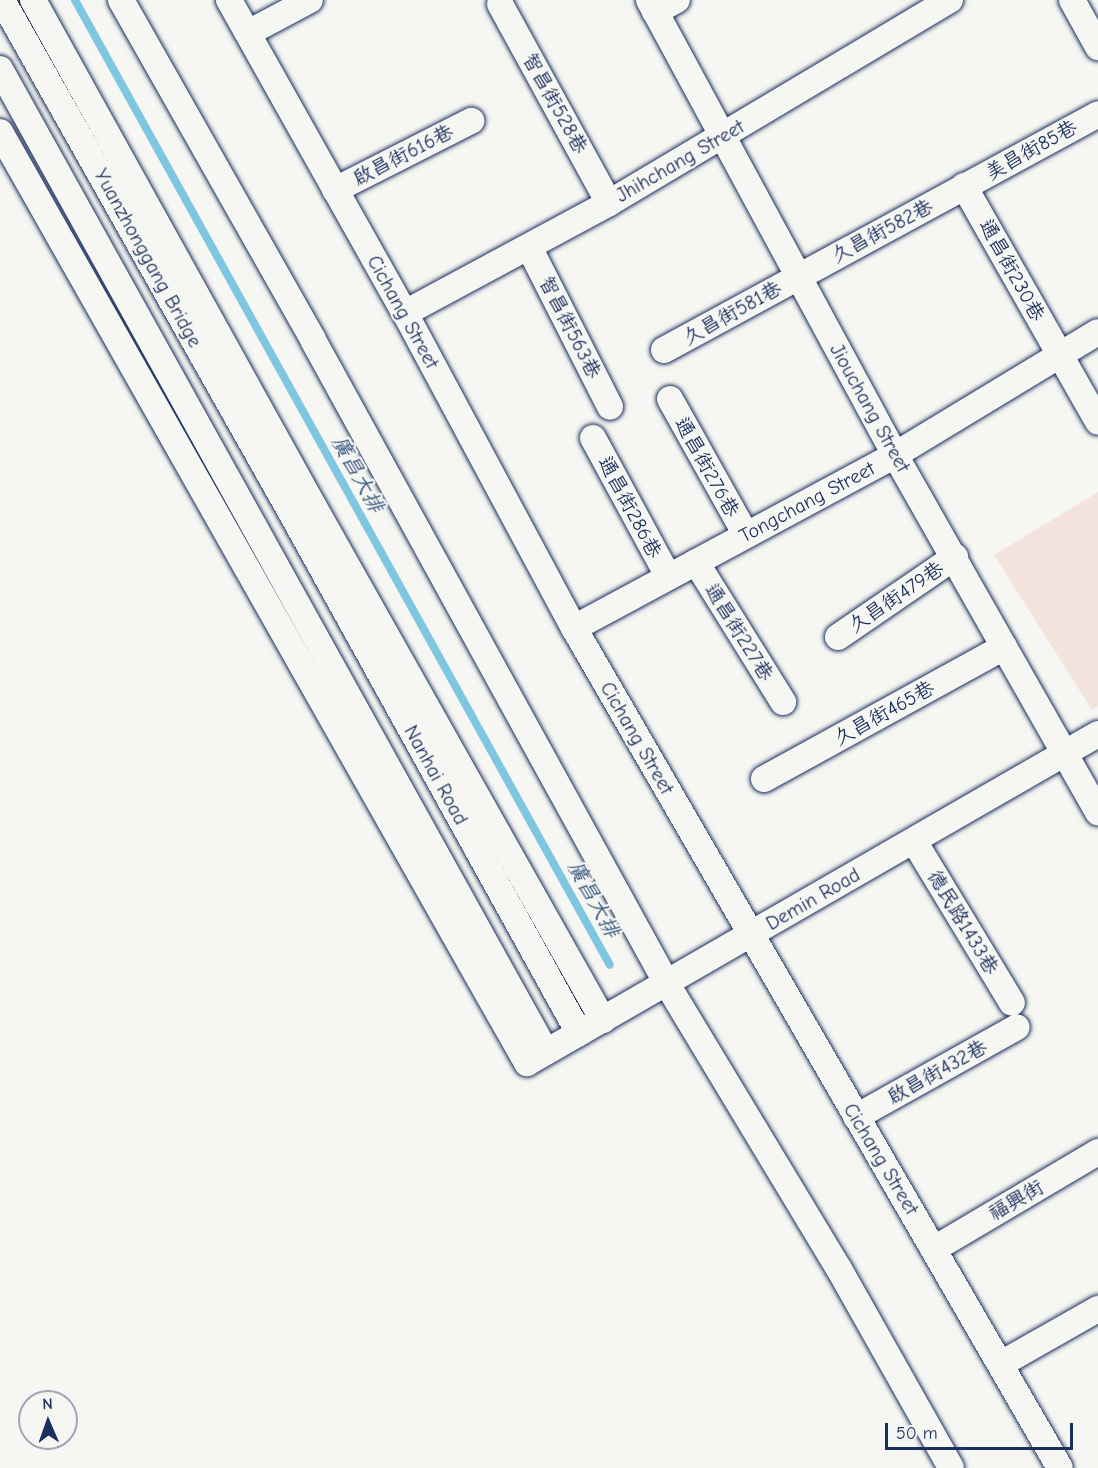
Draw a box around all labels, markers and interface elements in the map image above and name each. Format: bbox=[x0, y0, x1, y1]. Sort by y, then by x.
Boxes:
street label: 智昌街528巷 bbox=[517, 48, 593, 158]
street label: Jhihchang Street bbox=[612, 115, 748, 207]
street label: 美昌街85巷 bbox=[981, 115, 1081, 185]
street label: 啟昌街616巷 bbox=[349, 119, 457, 191]
street label: Yuanzhonggang Bridge bbox=[89, 165, 207, 351]
street label: 久昌街582巷 bbox=[827, 194, 937, 268]
street label: 通昌街230巷 bbox=[974, 215, 1050, 325]
street label: Cichang Street bbox=[362, 251, 444, 373]
street label: 智昌街563巷 bbox=[534, 272, 606, 382]
street label: 久昌街581巷 bbox=[678, 276, 786, 350]
street label: Jiouchang Street bbox=[825, 339, 915, 477]
street label: 通昌街276巷 bbox=[670, 413, 744, 521]
water label: 廣昌大排 bbox=[327, 431, 389, 517]
street label: 通昌街286巷 bbox=[593, 452, 667, 562]
street label: Tongchang Street bbox=[735, 456, 879, 548]
street label: 久昌街479巷 bbox=[844, 556, 948, 638]
street label: 通昌街227巷 bbox=[700, 579, 778, 685]
street label: 久昌街465巷 bbox=[829, 676, 939, 750]
street label: Cichang Street bbox=[595, 677, 679, 799]
street label: Nanhai Road bbox=[399, 721, 473, 829]
water label: 廣昌大排 bbox=[563, 856, 625, 942]
street label: Demin Road bbox=[762, 862, 864, 936]
street label: 德民路1433巷 bbox=[922, 865, 1004, 979]
street label: 啟昌街432巷 bbox=[883, 1035, 991, 1109]
street label: Cichang Street bbox=[838, 1099, 924, 1219]
street label: 福興街 bbox=[984, 1175, 1048, 1225]
north arrow bbox=[18, 1390, 78, 1450]
text: N bbox=[42, 1395, 53, 1413]
scale bar bbox=[888, 1411, 1076, 1449]
text: 50 m bbox=[896, 1423, 938, 1444]

